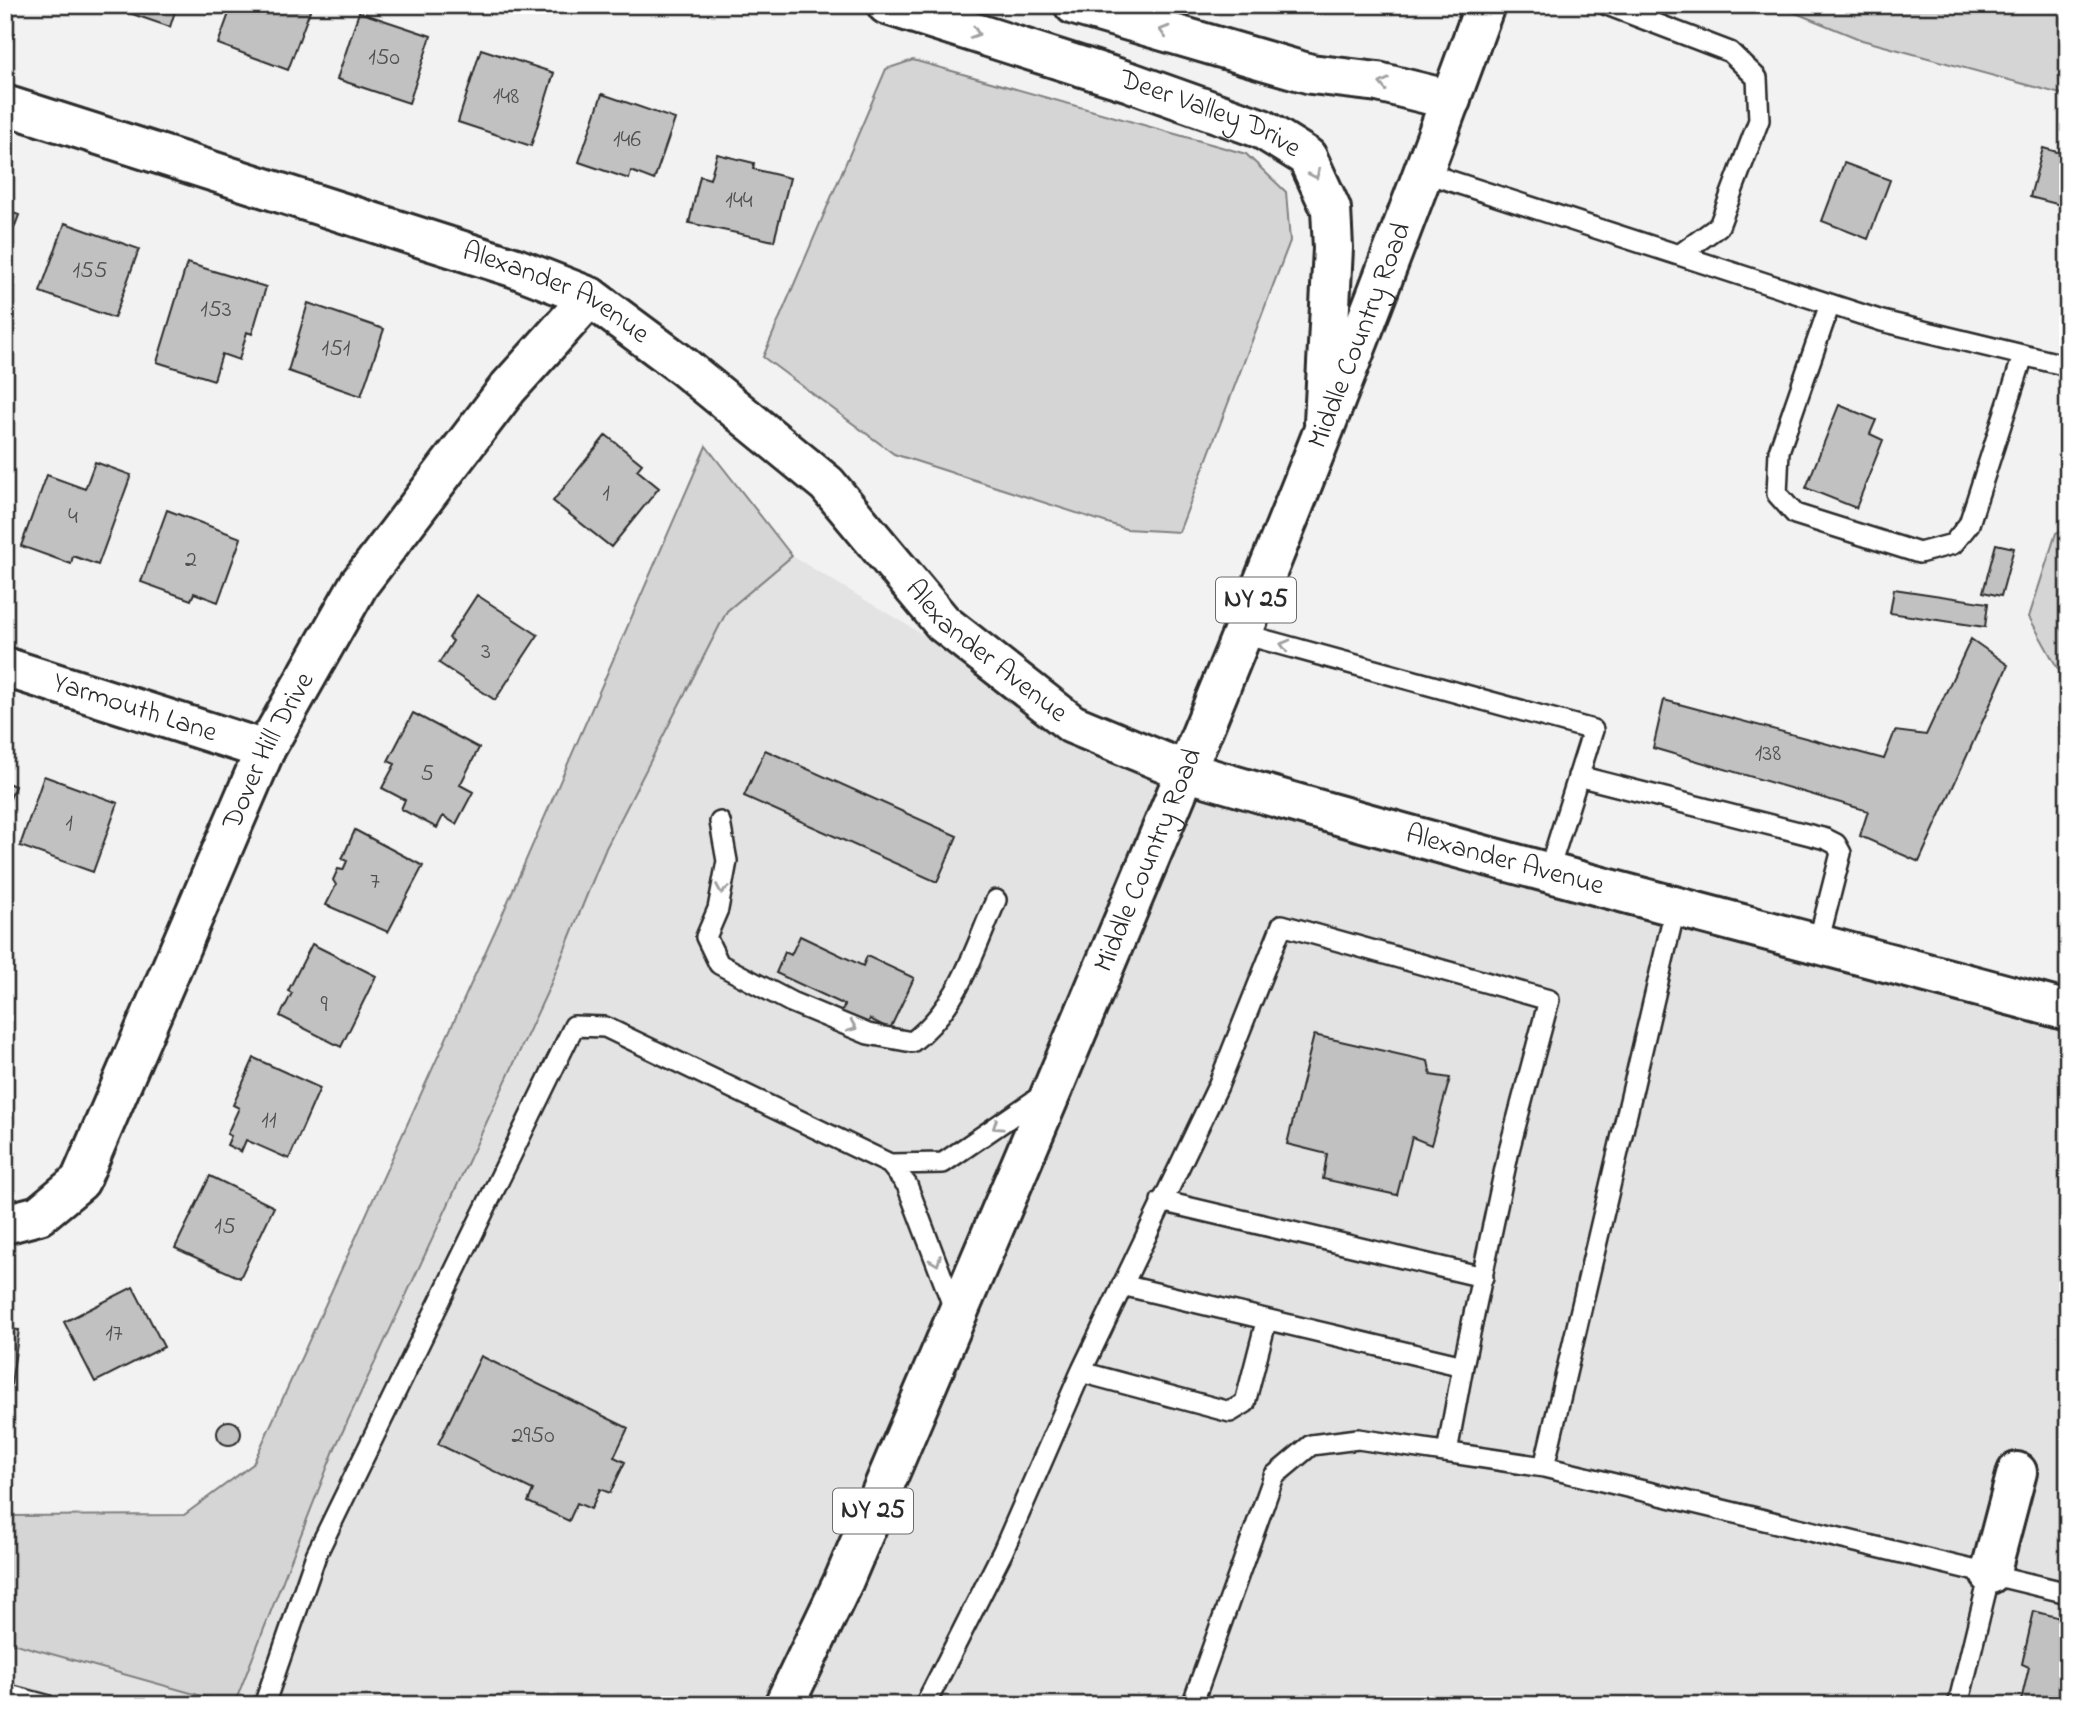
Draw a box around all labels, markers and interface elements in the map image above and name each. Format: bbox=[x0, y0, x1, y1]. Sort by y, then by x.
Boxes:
one-way arrow bbox=[1158, 24, 1170, 39]
one-way arrow bbox=[969, 25, 981, 40]
house number: 150 bbox=[368, 41, 400, 76]
street label: Deer Valley Drive bbox=[1113, 59, 1309, 169]
one-way arrow bbox=[1378, 78, 1390, 93]
house number: 148 bbox=[493, 80, 519, 115]
house number: 146 bbox=[613, 123, 641, 158]
one-way arrow bbox=[1307, 167, 1321, 180]
house number: 144 bbox=[725, 184, 753, 219]
street label: Middle Country Road bbox=[1298, 217, 1423, 455]
street label: Alexander Avenue bbox=[457, 232, 658, 355]
house number: 155 bbox=[72, 254, 108, 289]
house number: 153 bbox=[200, 293, 232, 328]
house number: 151 bbox=[322, 332, 351, 367]
house number: 1 bbox=[602, 477, 610, 512]
house number: 4 bbox=[68, 500, 78, 535]
house number: 2 bbox=[185, 543, 197, 578]
street label: Alexander Avenue bbox=[895, 571, 1076, 734]
road number: NY 25 bbox=[1216, 578, 1296, 622]
house number: 3 bbox=[481, 635, 491, 670]
one-way arrow bbox=[1279, 639, 1291, 654]
street label: Yarmouth Lane bbox=[47, 663, 222, 754]
street label: Dover Hill Drive bbox=[212, 664, 326, 837]
house number: 138 bbox=[1755, 737, 1781, 772]
street label: Middle Country Road bbox=[1084, 742, 1214, 979]
house number: 5 bbox=[420, 757, 434, 792]
house number: 1 bbox=[65, 807, 73, 842]
street label: Alexander Avenue bbox=[1401, 814, 1609, 907]
house number: 7 bbox=[370, 865, 380, 900]
one-way arrow bbox=[715, 883, 730, 895]
house number: 9 bbox=[320, 988, 328, 1023]
one-way arrow bbox=[844, 1019, 857, 1033]
house number: 11 bbox=[261, 1104, 277, 1139]
one-way arrow bbox=[992, 1118, 1005, 1130]
house number: 15 bbox=[214, 1210, 236, 1245]
one-way arrow bbox=[928, 1255, 942, 1267]
house number: 17 bbox=[105, 1317, 123, 1352]
house number: 2950 bbox=[511, 1419, 555, 1454]
road number: NY 25 bbox=[833, 1488, 913, 1534]

